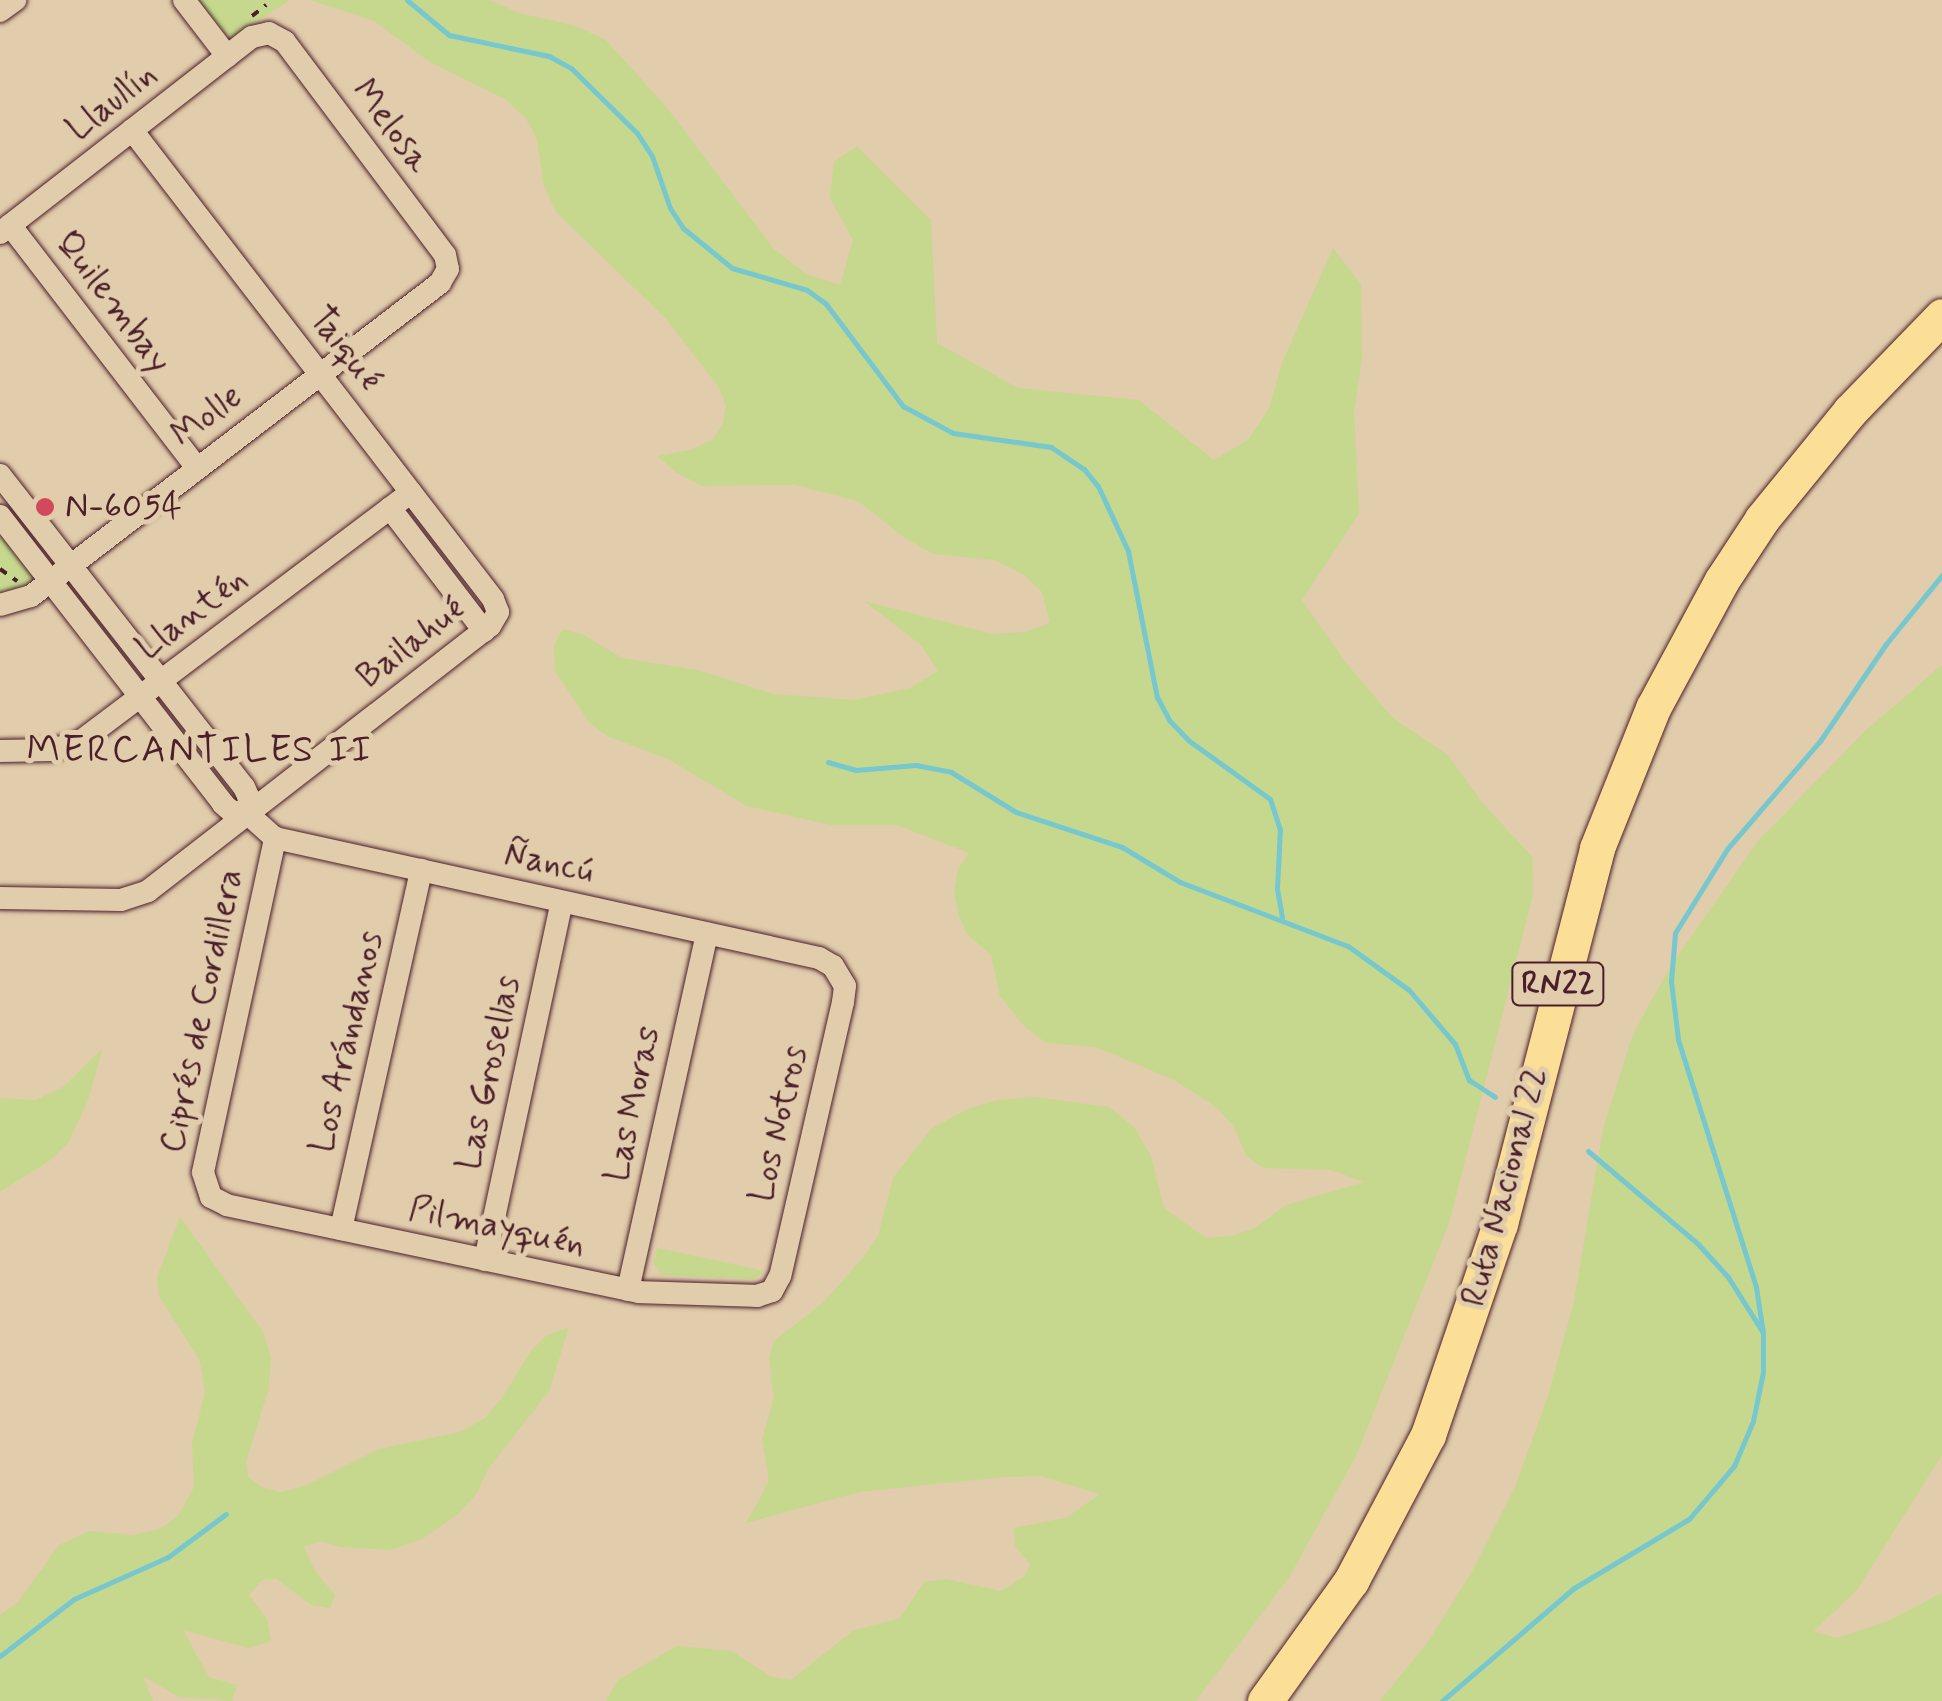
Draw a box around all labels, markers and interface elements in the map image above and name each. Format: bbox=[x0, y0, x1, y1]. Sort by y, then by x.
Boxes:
street label: Llaullín bbox=[58, 54, 166, 150]
street label: Melosa bbox=[342, 71, 440, 181]
street label: Quilembay bbox=[46, 223, 180, 381]
street label: Taiqué bbox=[299, 299, 391, 399]
street label: Molle bbox=[163, 376, 251, 456]
place label: N-6054 bbox=[65, 486, 182, 528]
marker: N-6054 bbox=[34, 496, 56, 518]
street label: Llantén bbox=[128, 559, 256, 669]
street label: Bailahué bbox=[349, 588, 473, 698]
district label: MERCANTILES II bbox=[30, 728, 370, 774]
street label: Ñancú bbox=[501, 833, 597, 893]
street label: Ciprés de Cordillera bbox=[151, 862, 253, 1160]
street label: Los Arándanos bbox=[301, 928, 393, 1156]
road number: RN22 bbox=[1510, 957, 1606, 1011]
street label: Las Grosellas bbox=[448, 973, 530, 1173]
street label: Las Moras bbox=[596, 1024, 670, 1184]
street label: Los Notros bbox=[741, 1045, 817, 1203]
street label: Ruta Nacional 22 bbox=[1452, 1059, 1558, 1315]
street label: Pilmayquén bbox=[405, 1188, 589, 1266]

